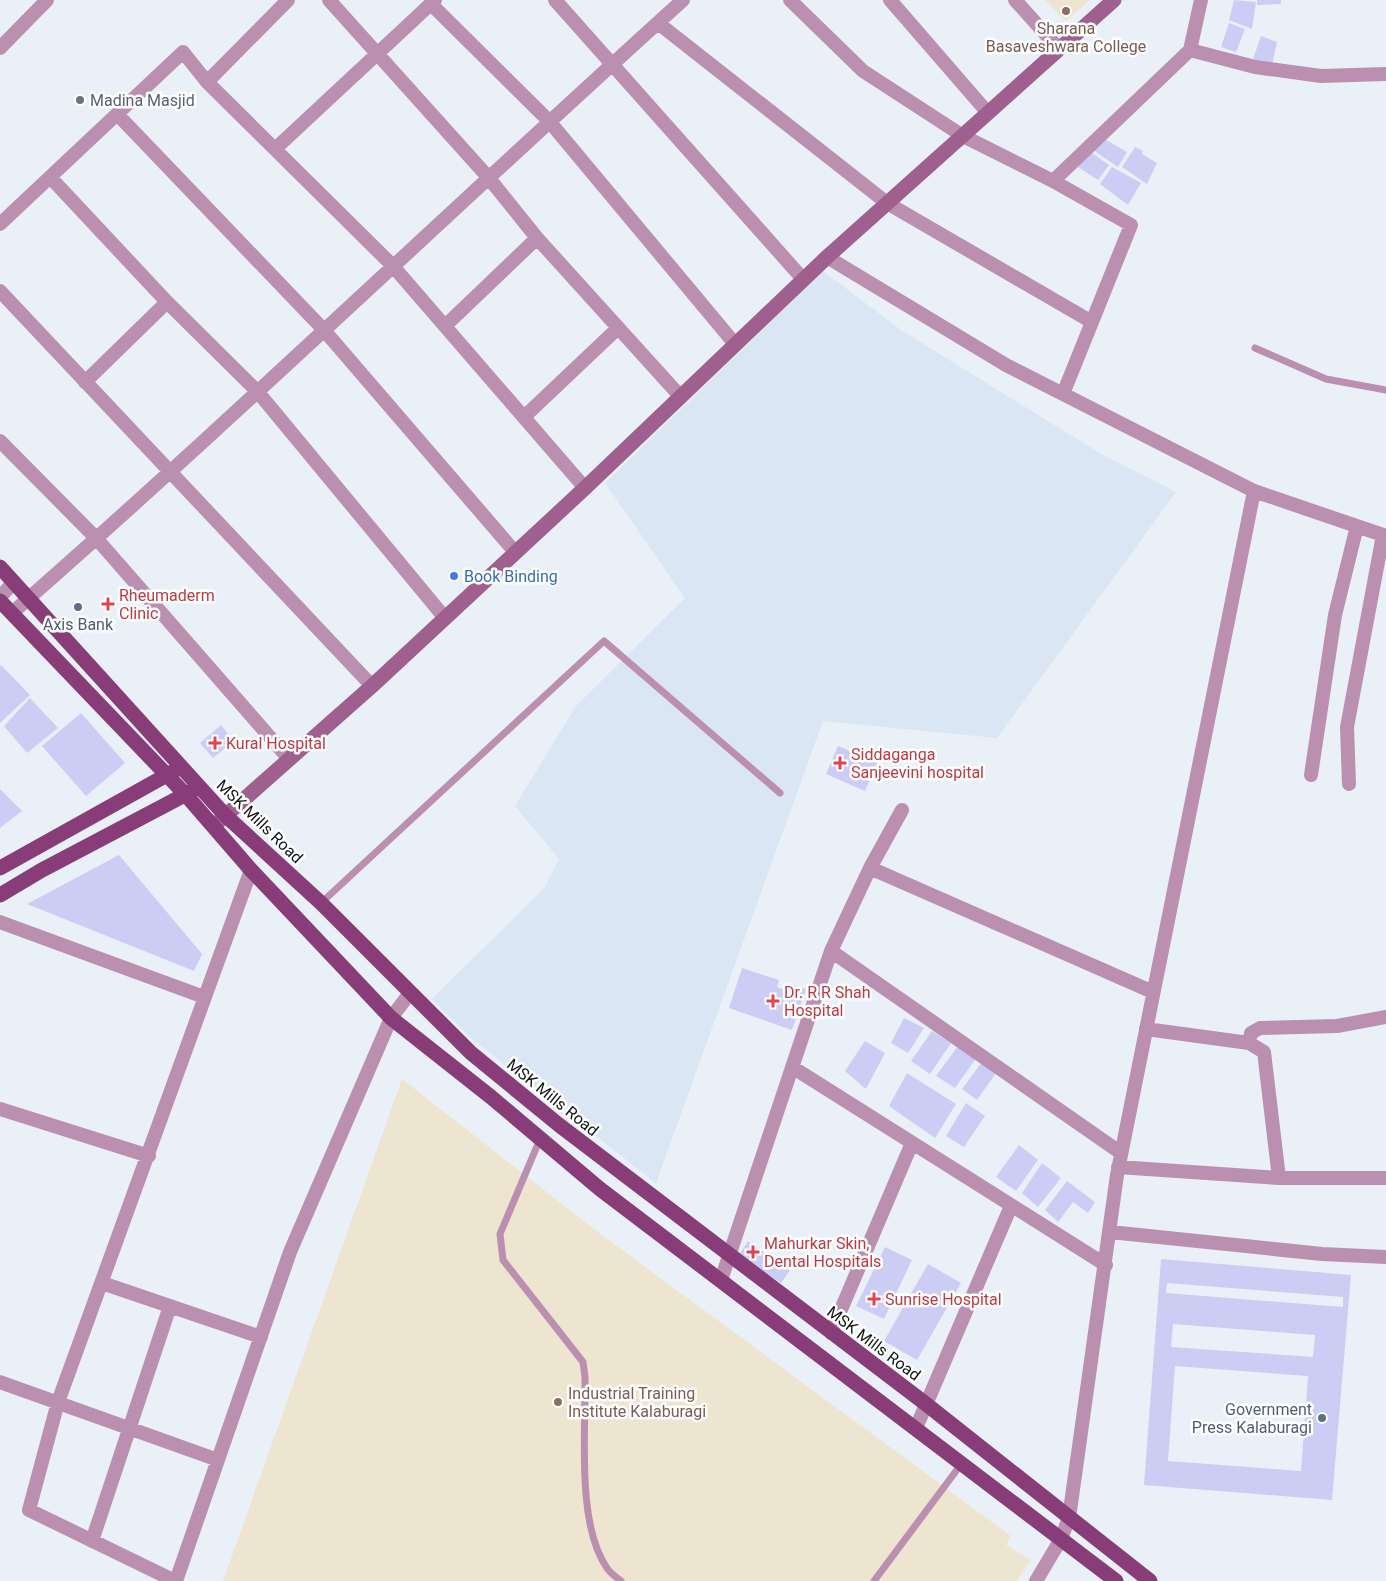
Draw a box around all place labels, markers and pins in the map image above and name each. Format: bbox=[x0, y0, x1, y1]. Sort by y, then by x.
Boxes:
marker: Sharana Basaveshwara College bbox=[1060, 5, 1072, 17]
place label: Sharana Basaveshwara College bbox=[986, 19, 1146, 56]
place label: Madina Masjid bbox=[90, 91, 195, 110]
marker: Madina Masjid bbox=[74, 94, 86, 106]
place label: Book Binding bbox=[464, 567, 558, 586]
marker: Book Binding bbox=[448, 570, 460, 582]
place label: Rheumaderm Clinic bbox=[119, 586, 215, 623]
marker: Rheumaderm Clinic bbox=[101, 597, 115, 611]
marker: Axis Bank bbox=[72, 601, 84, 613]
place label: Axis Bank bbox=[43, 615, 114, 634]
place label: Kural Hospital bbox=[226, 734, 326, 753]
marker: Kural Hospital bbox=[208, 736, 222, 750]
place label: Siddaganga Sanjeevini hospital bbox=[851, 745, 984, 782]
marker: Siddaganga Sanjeevini hospital bbox=[833, 756, 847, 770]
place label: Dr. R R Shah Hospital bbox=[784, 983, 871, 1020]
marker: Dr. R R Shah Hospital bbox=[766, 994, 780, 1008]
place label: Mahurkar Skin, Dental Hospitals bbox=[764, 1234, 881, 1271]
marker: Mahurkar Skin, Dental Hospitals bbox=[746, 1245, 760, 1259]
place label: Sunrise Hospital bbox=[885, 1290, 1002, 1309]
marker: Sunrise Hospital bbox=[867, 1292, 881, 1306]
place label: Industrial Training Institute Kalaburagi bbox=[568, 1384, 706, 1421]
marker: Industrial Training Institute Kalaburagi bbox=[552, 1396, 564, 1408]
place label: Government Press Kalaburagi bbox=[1192, 1400, 1312, 1437]
marker: Government Press Kalaburagi bbox=[1316, 1412, 1328, 1424]

